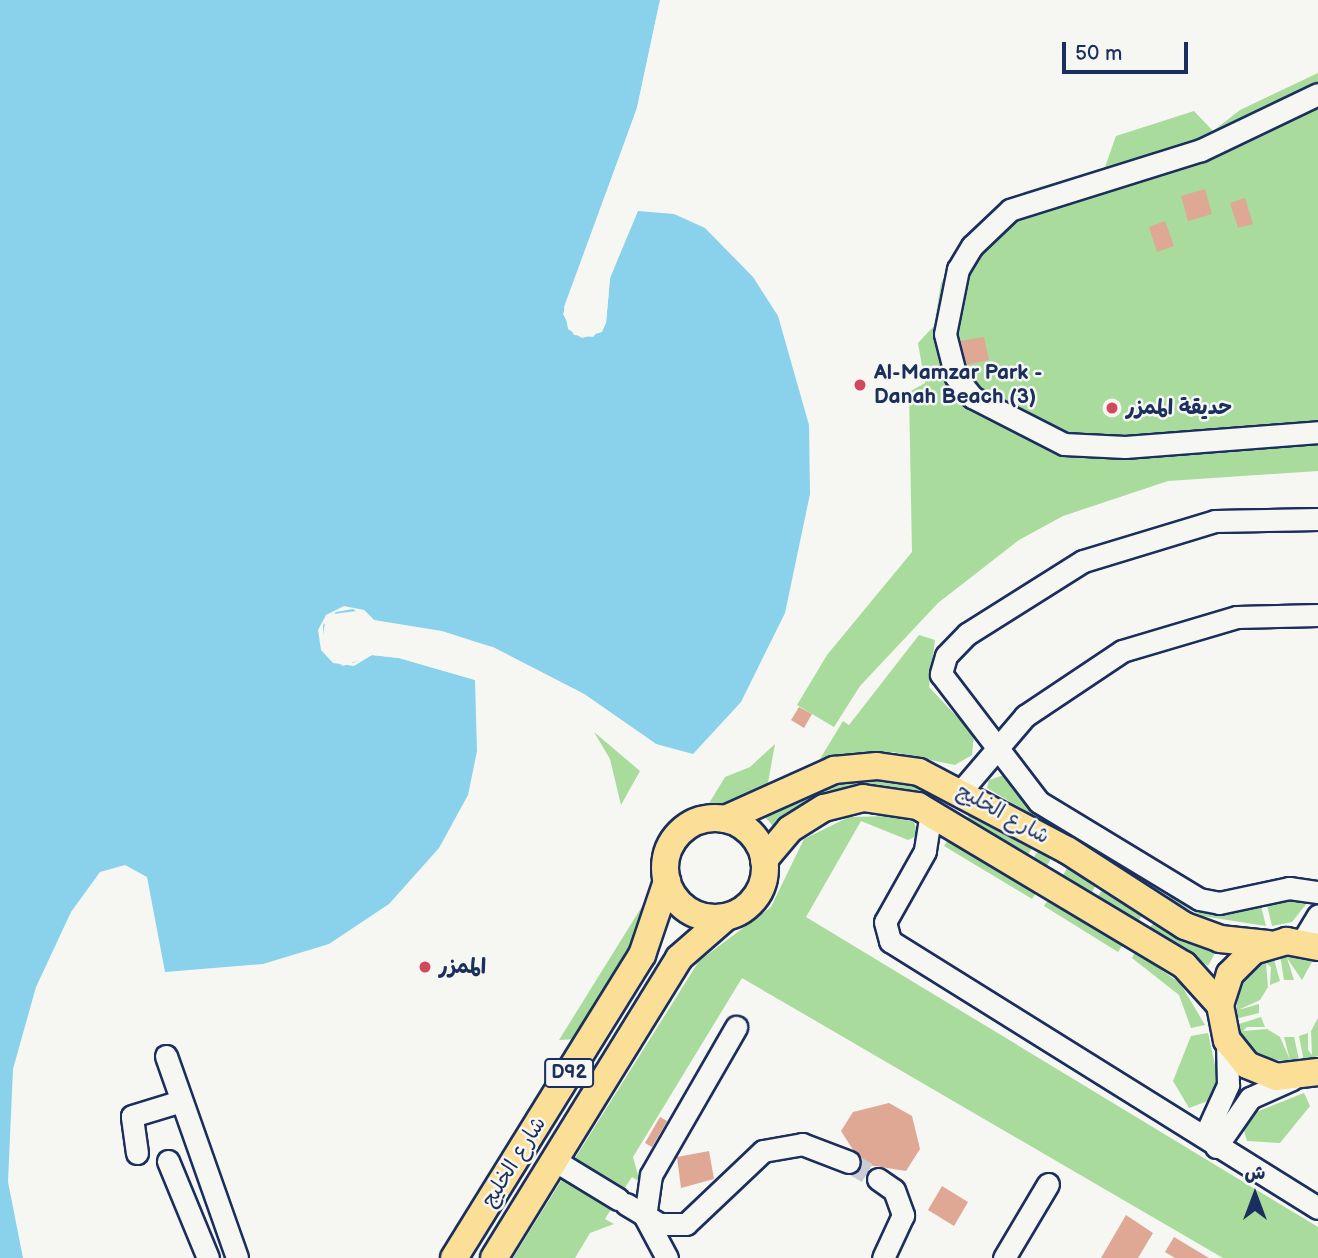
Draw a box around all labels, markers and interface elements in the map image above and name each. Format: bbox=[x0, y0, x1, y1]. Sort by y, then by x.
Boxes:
scale bar bbox=[1066, 28, 1192, 72]
text: 50 m bbox=[1075, 41, 1122, 66]
place label: Al-Mamzar Park - Danah Beach (3) bbox=[874, 360, 1043, 410]
marker: Al-Mamzar Park - Danah Beach (3) bbox=[852, 377, 868, 393]
place label: حديقة الممزر bbox=[1126, 395, 1232, 421]
marker: حديقة الممزر bbox=[1104, 400, 1120, 416]
street label: شارع الخليج bbox=[952, 778, 1054, 850]
place label: الممزر bbox=[439, 954, 486, 980]
marker: الممزر bbox=[417, 959, 433, 975]
road number: D92 bbox=[543, 1058, 595, 1088]
street label: شارع الخليج bbox=[476, 1112, 552, 1212]
north arrow bbox=[1220, 1160, 1290, 1230]
text: ش bbox=[1245, 1162, 1265, 1185]

